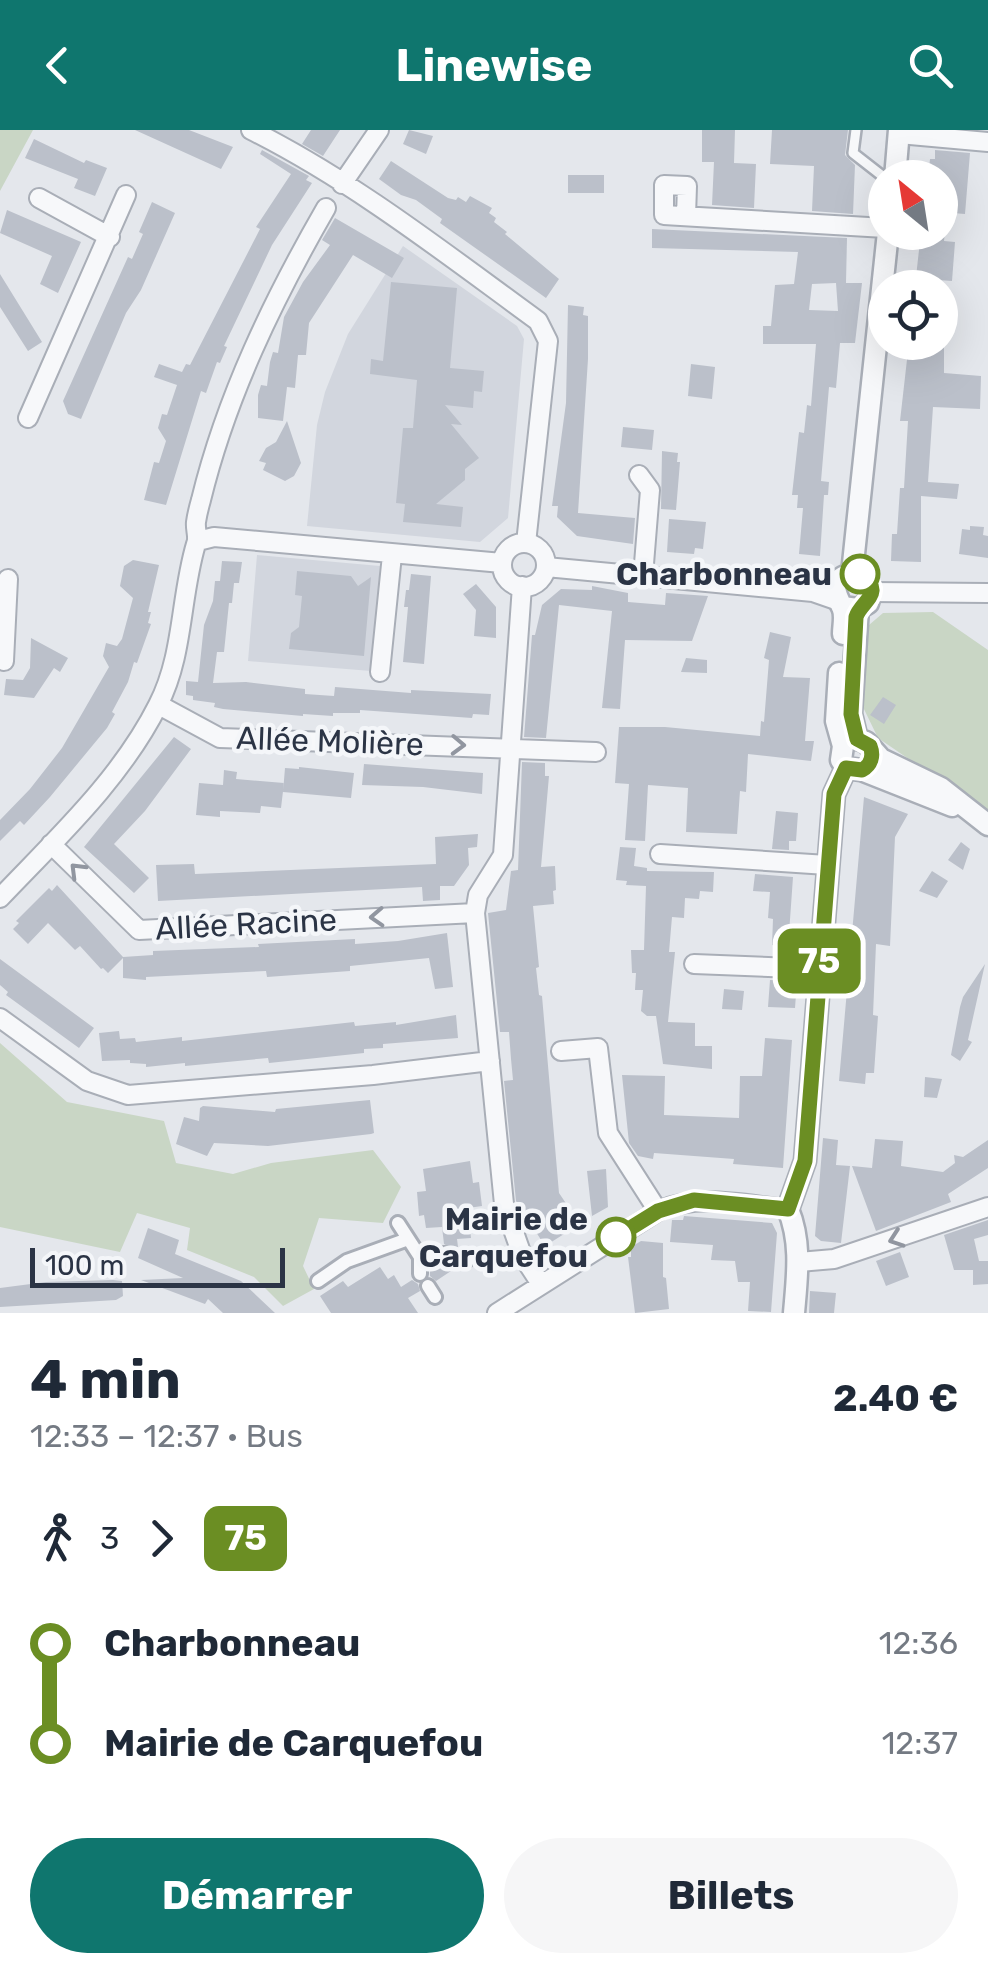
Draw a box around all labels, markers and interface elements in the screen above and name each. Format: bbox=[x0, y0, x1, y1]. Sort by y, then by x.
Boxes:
icon: back bbox=[30, 38, 85, 93]
icon: search bbox=[903, 38, 958, 93]
text: Linewise bbox=[396, 39, 592, 92]
north arrow bbox=[868, 160, 958, 250]
map controls bbox=[868, 160, 958, 360]
button: locate bbox=[868, 270, 958, 360]
place label: Charbonneau bbox=[616, 555, 832, 593]
marker: Charbonneau bbox=[841, 555, 879, 593]
street label: Allée Molière bbox=[236, 719, 424, 763]
one-way arrow bbox=[450, 735, 466, 756]
one-way arrow bbox=[71, 864, 89, 882]
street label: Allée Racine bbox=[154, 900, 338, 948]
one-way arrow bbox=[369, 906, 385, 927]
line badge: 75 bbox=[774, 928, 864, 994]
text: 75 bbox=[798, 940, 840, 982]
place label: Mairie de Carquefou bbox=[419, 1200, 588, 1275]
marker: Mairie de Carquefou bbox=[597, 1218, 635, 1256]
one-way arrow bbox=[889, 1228, 906, 1248]
scale bar bbox=[30, 1243, 285, 1288]
text: 100 m bbox=[45, 1249, 124, 1282]
text: 4 min bbox=[30, 1347, 181, 1412]
text: 2.40 € bbox=[833, 1375, 958, 1421]
text: 12:33 – 12:37 · Bus bbox=[30, 1417, 303, 1455]
icon: walk bbox=[30, 1511, 85, 1566]
icon: forward bbox=[134, 1511, 189, 1566]
text: 75 bbox=[224, 1517, 267, 1559]
text: 3 bbox=[100, 1519, 119, 1557]
text: Charbonneau bbox=[104, 1620, 360, 1666]
text: 12:36 bbox=[879, 1624, 958, 1662]
text: Mairie de Carquefou bbox=[104, 1720, 483, 1766]
text: 12:37 bbox=[882, 1724, 958, 1762]
button: Démarrer bbox=[30, 1838, 484, 1953]
button: Billets bbox=[504, 1838, 958, 1953]

